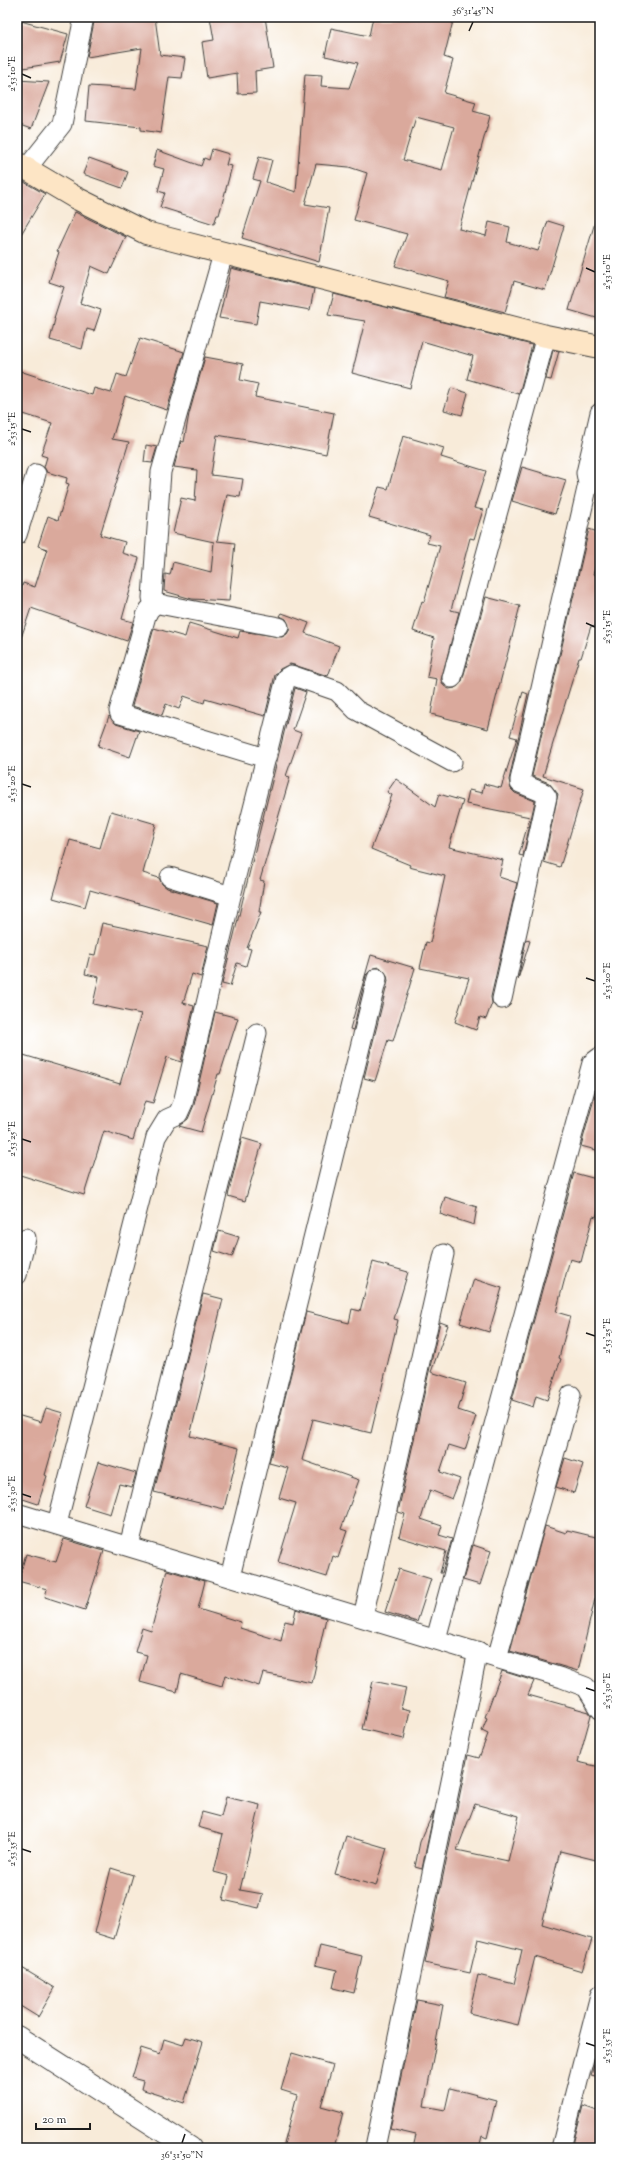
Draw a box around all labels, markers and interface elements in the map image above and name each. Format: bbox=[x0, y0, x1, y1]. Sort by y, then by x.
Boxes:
text: 36°31'45"N bbox=[452, 4, 494, 19]
text: 2°53'10"E bbox=[5, 56, 20, 92]
text: 2°53'10"E bbox=[600, 254, 615, 290]
text: 2°53'15"E bbox=[5, 412, 20, 446]
text: 2°53'15"E bbox=[600, 610, 615, 644]
text: 2°53'20"E bbox=[5, 766, 20, 803]
text: 2°53'20"E bbox=[600, 963, 615, 1000]
text: 2°53'25"E bbox=[5, 1121, 20, 1157]
text: 2°53'25"E bbox=[600, 1318, 615, 1354]
text: 2°53'30"E bbox=[5, 1476, 20, 1512]
text: 2°53'30"E bbox=[600, 1673, 615, 1709]
text: 2°53'35"E bbox=[5, 1832, 20, 1866]
text: 2°53'35"E bbox=[600, 2029, 615, 2063]
scale bar bbox=[36, 2105, 90, 2131]
text: 20 m bbox=[42, 2111, 67, 2129]
text: 36°31'50"N bbox=[161, 2148, 203, 2163]

